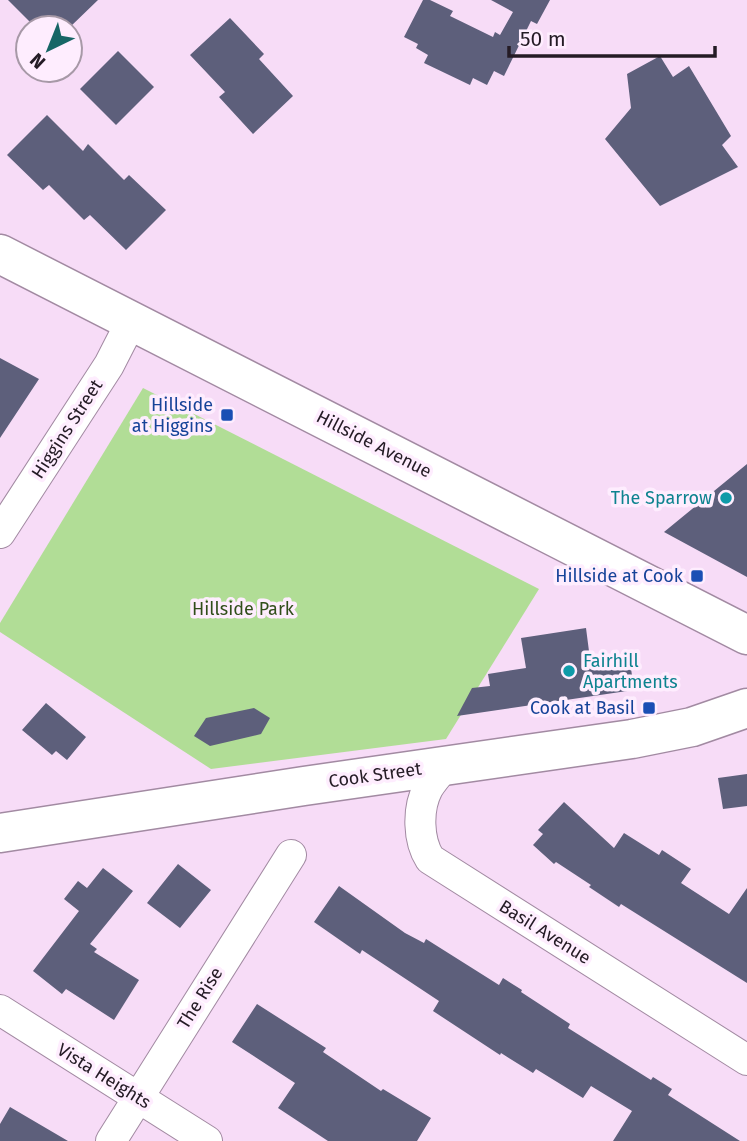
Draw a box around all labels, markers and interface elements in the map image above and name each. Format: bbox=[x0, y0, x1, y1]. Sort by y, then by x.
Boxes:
north arrow bbox=[14, 14, 84, 84]
scale bar bbox=[509, 14, 716, 58]
text: 50 m bbox=[520, 26, 566, 52]
text: N bbox=[25, 48, 50, 74]
street label: Higgins Street bbox=[27, 375, 107, 483]
place label: Hillside at Higgins bbox=[132, 394, 213, 437]
street label: Hillside Avenue bbox=[313, 405, 435, 483]
marker: Hillside at Higgins bbox=[219, 407, 235, 423]
place label: The Sparrow bbox=[611, 487, 712, 509]
marker: The Sparrow bbox=[718, 490, 734, 506]
place label: Hillside at Cook bbox=[555, 565, 684, 587]
marker: Hillside at Cook bbox=[689, 568, 705, 584]
park label: Hillside Park bbox=[192, 598, 295, 620]
place label: Fairhill Apartments bbox=[583, 650, 678, 693]
marker: Fairhill Apartments bbox=[561, 663, 577, 679]
place label: Cook at Basil bbox=[530, 697, 635, 719]
marker: Cook at Basil bbox=[641, 700, 657, 716]
street label: Cook Street bbox=[327, 758, 423, 792]
street label: Basil Avenue bbox=[495, 895, 595, 969]
street label: The Rise bbox=[172, 963, 228, 1033]
street label: Vista Heights bbox=[53, 1038, 155, 1114]

